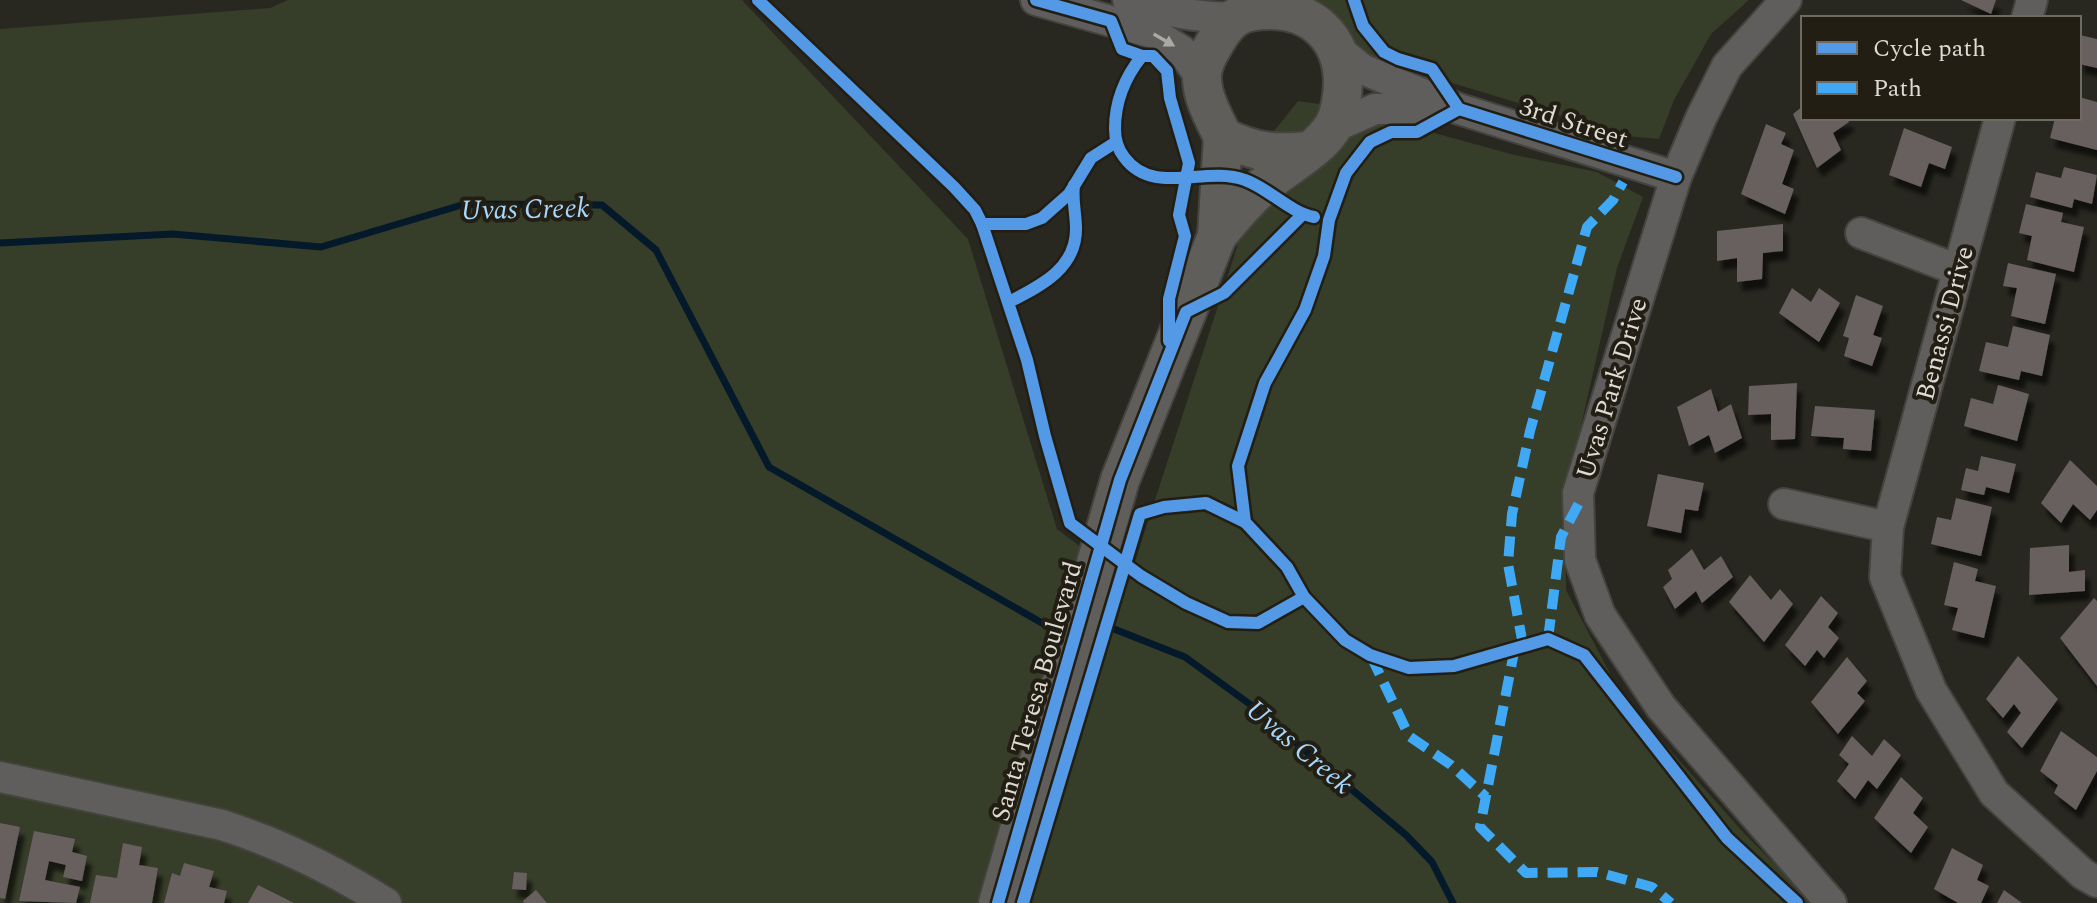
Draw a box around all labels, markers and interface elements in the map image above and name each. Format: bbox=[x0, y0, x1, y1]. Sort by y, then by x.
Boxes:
legend bbox=[1801, 16, 2081, 120]
text: Cycle path bbox=[1873, 31, 1986, 67]
one-way arrow bbox=[1153, 33, 1175, 47]
text: Path bbox=[1873, 71, 1922, 107]
street label: 3rd Street bbox=[1514, 87, 1633, 159]
water label: Uvas Creek bbox=[460, 187, 590, 232]
street label: Benassi Drive bbox=[1905, 242, 1985, 405]
street label: Uvas Park Drive bbox=[1565, 293, 1659, 484]
street label: Santa Teresa Boulevard bbox=[981, 556, 1093, 826]
water label: Uvas Creek bbox=[1236, 689, 1362, 805]

